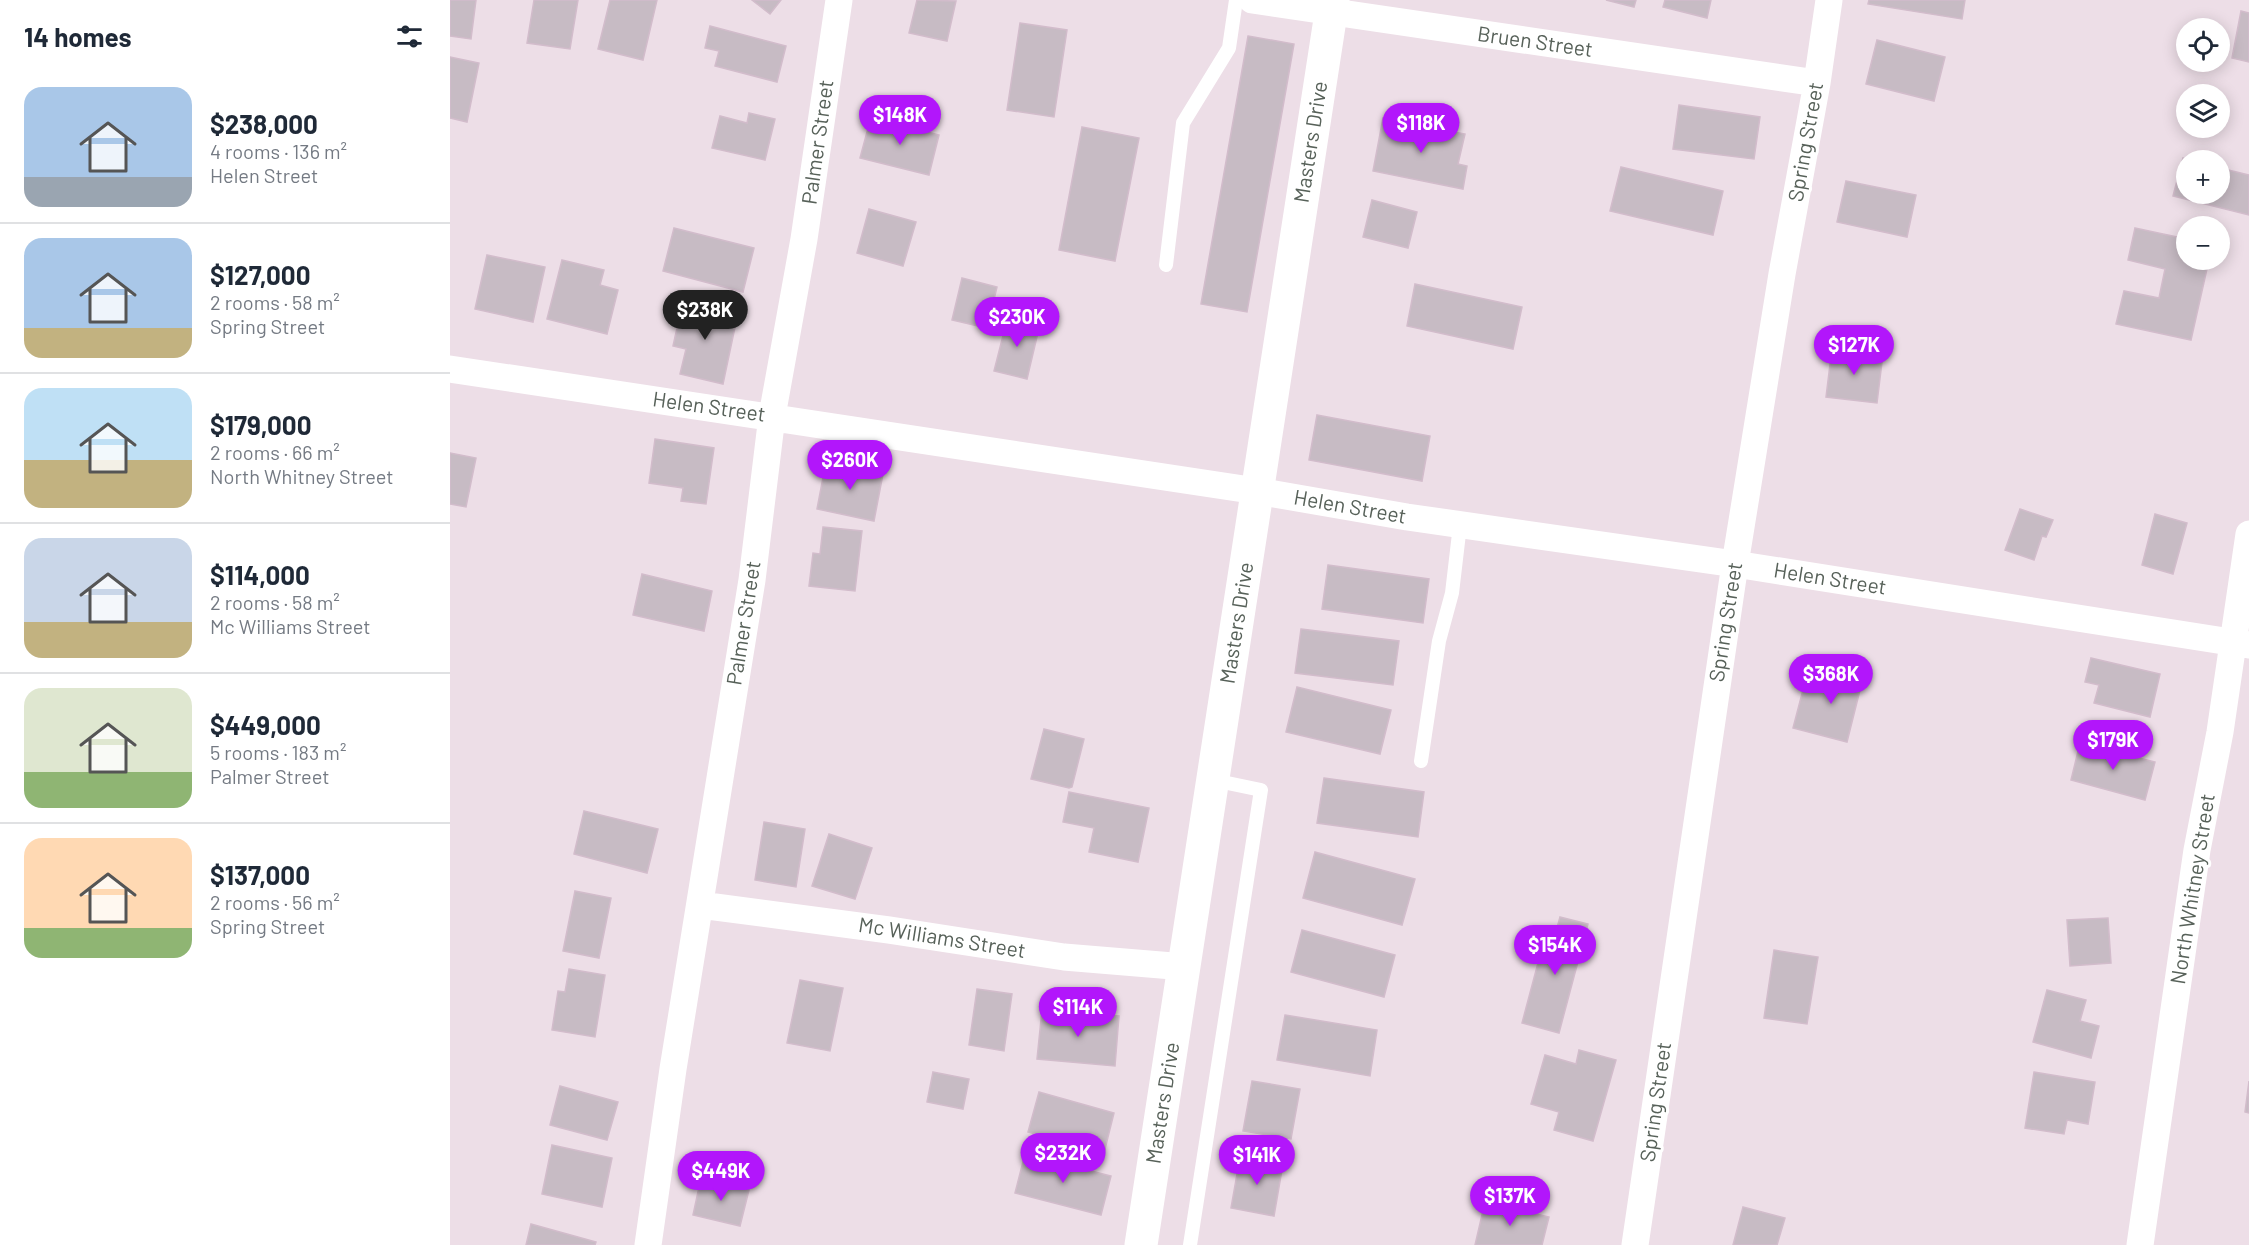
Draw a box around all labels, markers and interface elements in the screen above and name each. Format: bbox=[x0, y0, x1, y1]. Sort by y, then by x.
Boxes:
map controls bbox=[2176, 18, 2230, 270]
button: locate bbox=[2176, 18, 2230, 72]
icon: filters bbox=[393, 20, 426, 53]
street label: Bruen Street bbox=[1476, 20, 1594, 61]
text: 14 homes bbox=[24, 21, 131, 52]
street label: Palmer Street bbox=[795, 78, 838, 206]
street label: Masters Drive bbox=[1288, 79, 1331, 204]
street label: Spring Street bbox=[1782, 80, 1827, 203]
button: layers bbox=[2176, 84, 2230, 138]
pin: $148K bbox=[858, 95, 942, 146]
text: $148K bbox=[873, 102, 927, 126]
pin: $118K bbox=[1379, 103, 1463, 154]
text: $238,000 bbox=[210, 108, 318, 139]
text: $118K bbox=[1396, 110, 1446, 134]
icon: home bbox=[72, 111, 144, 183]
text: 4 rooms · 136 m² bbox=[210, 139, 347, 163]
button: + bbox=[2176, 150, 2230, 204]
text: Helen Street bbox=[210, 163, 318, 187]
button: − bbox=[2176, 216, 2230, 270]
text: $127,000 bbox=[210, 259, 311, 290]
icon: home bbox=[72, 262, 144, 334]
text: 2 rooms · 58 m² bbox=[210, 290, 340, 314]
pin: $238K bbox=[663, 290, 747, 341]
text: $238K bbox=[677, 297, 733, 321]
pin: $230K bbox=[975, 297, 1059, 348]
text: $230K bbox=[988, 304, 1046, 328]
text: Spring Street bbox=[210, 314, 325, 338]
pin: $127K bbox=[1812, 325, 1896, 376]
text: $127K bbox=[1828, 332, 1880, 356]
street label: Helen Street bbox=[651, 385, 767, 426]
text: $179,000 bbox=[210, 409, 311, 440]
icon: home bbox=[72, 412, 144, 484]
text: 2 rooms · 66 m² bbox=[210, 440, 340, 464]
pin: $260K bbox=[808, 440, 892, 491]
text: $260K bbox=[821, 447, 879, 471]
text: North Whitney Street bbox=[210, 464, 394, 488]
street label: Helen Street bbox=[1292, 483, 1408, 528]
street label: Helen Street bbox=[1772, 556, 1888, 599]
text: $114,000 bbox=[210, 559, 310, 590]
street label: Palmer Street bbox=[720, 559, 765, 687]
street label: Masters Drive bbox=[1214, 560, 1257, 685]
street label: Spring Street bbox=[1703, 560, 1746, 683]
icon: home bbox=[72, 562, 144, 634]
text: 2 rooms · 58 m² bbox=[210, 590, 340, 614]
text: Mc Williams Street bbox=[210, 614, 371, 638]
pin: $368K bbox=[1789, 654, 1873, 705]
text: $368K bbox=[1803, 661, 1859, 685]
text: $449,000 bbox=[210, 709, 321, 740]
icon: home bbox=[72, 712, 144, 784]
pin: $179K bbox=[2071, 720, 2155, 771]
text: $179K bbox=[2087, 727, 2139, 751]
text: 5 rooms · 183 m² bbox=[210, 740, 346, 764]
text: Palmer Street bbox=[210, 764, 330, 788]
street label: North Whitney Street bbox=[2164, 792, 2219, 986]
text: $137,000 bbox=[210, 859, 310, 890]
icon: home bbox=[72, 862, 144, 934]
text: 2 rooms · 56 m² bbox=[210, 890, 340, 914]
street label: Mc Williams Street bbox=[857, 911, 1027, 962]
text: Spring Street bbox=[210, 914, 325, 938]
pin: $154K bbox=[1513, 925, 1597, 976]
text: $154K bbox=[1528, 932, 1582, 956]
pin: $114K bbox=[1036, 987, 1120, 1038]
text: $114K bbox=[1053, 994, 1103, 1018]
street label: Masters Drive bbox=[1140, 1040, 1183, 1165]
street label: Spring Street bbox=[1634, 1040, 1675, 1163]
pin: $232K bbox=[1021, 1133, 1105, 1184]
pin: $141K bbox=[1215, 1135, 1299, 1186]
text: $232K bbox=[1035, 1140, 1091, 1164]
text: $141K bbox=[1233, 1142, 1281, 1166]
pin: $449K bbox=[679, 1151, 763, 1202]
text: $449K bbox=[692, 1158, 750, 1182]
pin: $137K bbox=[1468, 1176, 1552, 1227]
text: $137K bbox=[1484, 1183, 1536, 1207]

